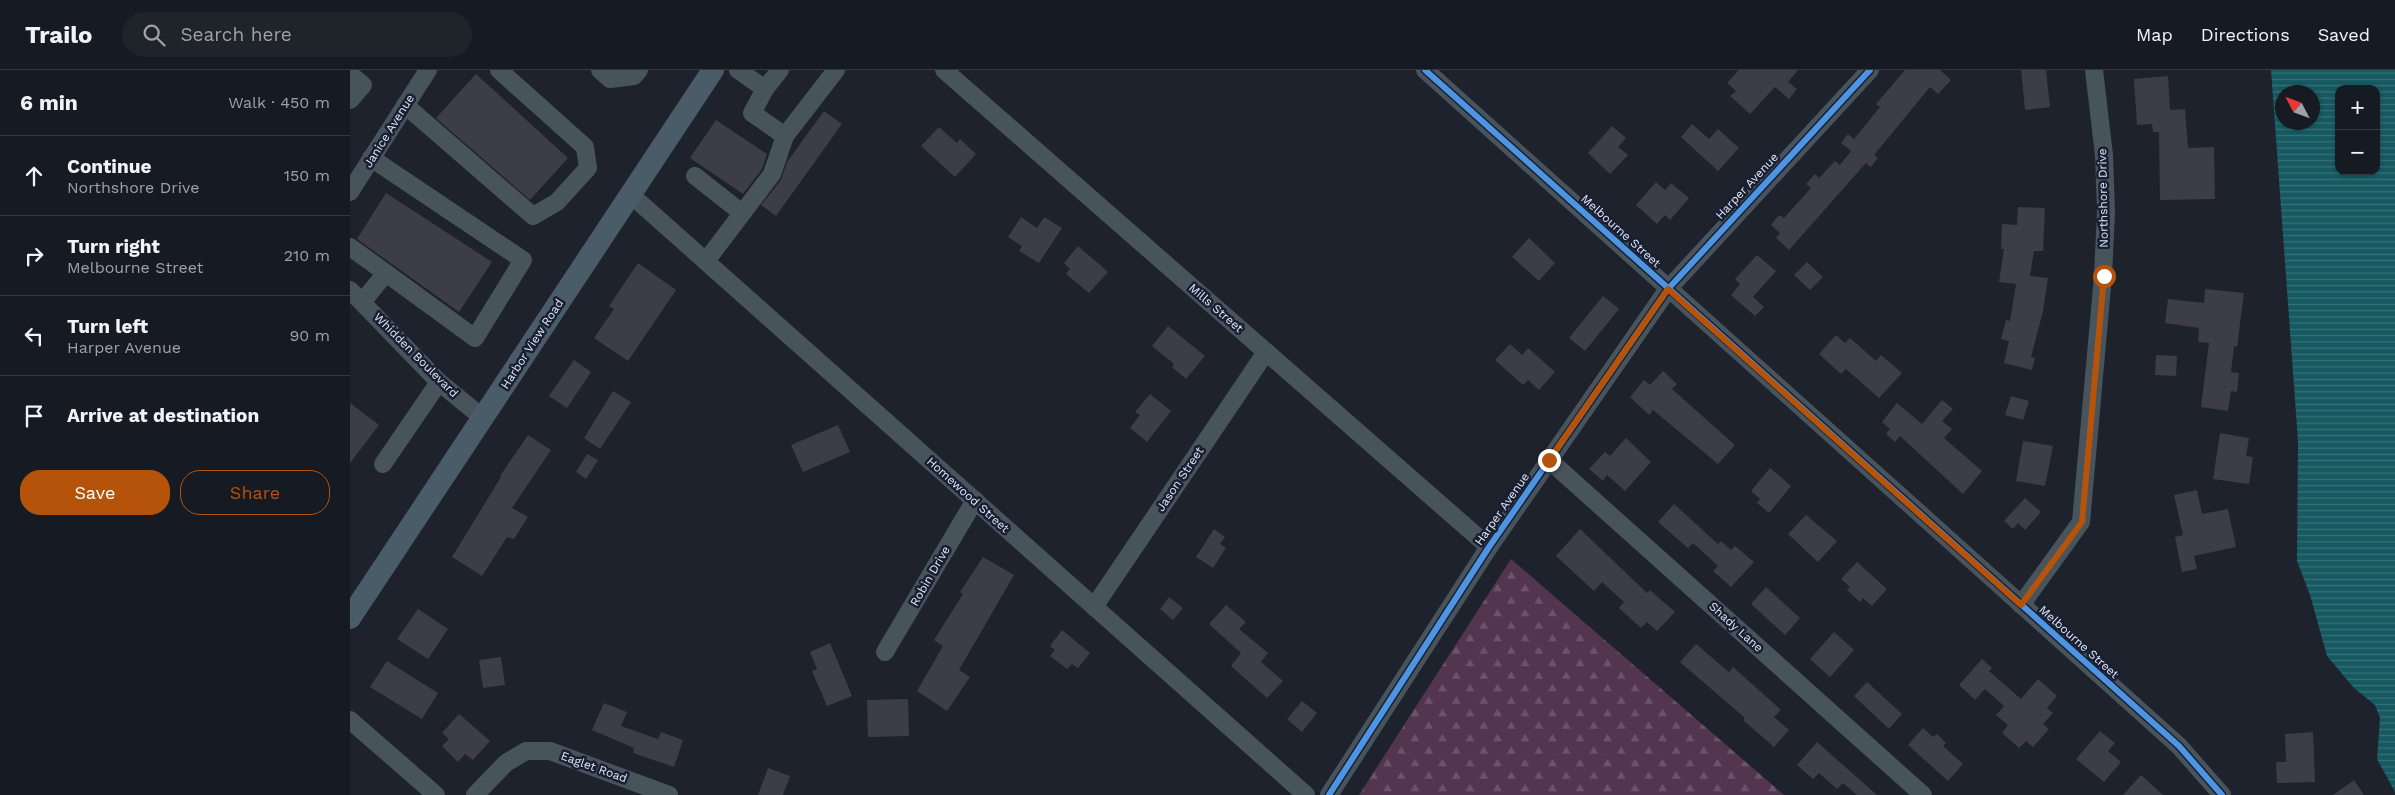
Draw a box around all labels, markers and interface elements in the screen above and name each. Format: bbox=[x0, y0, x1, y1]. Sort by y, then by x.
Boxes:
search box bbox=[122, 12, 472, 57]
text: Trailo bbox=[25, 21, 92, 49]
icon: search bbox=[140, 21, 168, 49]
text: Search here bbox=[180, 23, 292, 46]
text: Map bbox=[2136, 24, 2173, 45]
text: Directions bbox=[2201, 24, 2290, 45]
text: Saved bbox=[2318, 24, 2370, 45]
north arrow bbox=[2275, 85, 2320, 130]
map controls bbox=[2335, 85, 2380, 175]
button: + bbox=[2335, 85, 2380, 130]
text: 6 min bbox=[20, 90, 78, 115]
street label: Janice Avenue bbox=[361, 92, 417, 170]
text: Walk · 450 m bbox=[228, 93, 330, 112]
button: − bbox=[2335, 130, 2380, 175]
street label: Northshore Drive bbox=[2095, 148, 2111, 248]
street label: Harper Avenue bbox=[1713, 150, 1781, 222]
text: Continue bbox=[67, 155, 151, 178]
icon: ahead bbox=[20, 162, 48, 190]
text: 150 m bbox=[284, 166, 330, 185]
text: Northshore Drive bbox=[67, 178, 200, 197]
street label: Melbourne Street bbox=[1578, 192, 1664, 270]
text: Turn right bbox=[67, 235, 160, 258]
icon: right bbox=[20, 242, 48, 270]
text: 210 m bbox=[284, 246, 330, 265]
text: Melbourne Street bbox=[67, 258, 203, 277]
route start bbox=[2093, 265, 2116, 288]
street label: Mills Street bbox=[1186, 281, 1246, 335]
street label: Harbor View Road bbox=[498, 296, 566, 392]
street label: Whidden Boulevard bbox=[371, 310, 461, 400]
text: Turn left bbox=[67, 315, 148, 338]
icon: left bbox=[20, 322, 48, 350]
text: 90 m bbox=[289, 326, 330, 345]
text: Harper Avenue bbox=[67, 338, 181, 357]
icon: arrive bbox=[20, 402, 48, 430]
text: Arrive at destination bbox=[67, 404, 259, 427]
street label: Jason Street bbox=[1153, 444, 1207, 514]
route end bbox=[1538, 449, 1561, 472]
street label: Homewood Street bbox=[924, 454, 1012, 536]
button: Save bbox=[20, 470, 170, 515]
button: Share bbox=[180, 470, 330, 515]
street label: Harper Avenue bbox=[1472, 470, 1532, 548]
street label: Robin Drive bbox=[907, 543, 953, 609]
street label: Shady Lane bbox=[1706, 599, 1766, 655]
street label: Melbourne Street bbox=[2036, 603, 2122, 681]
street label: Eaglet Road bbox=[559, 749, 629, 785]

